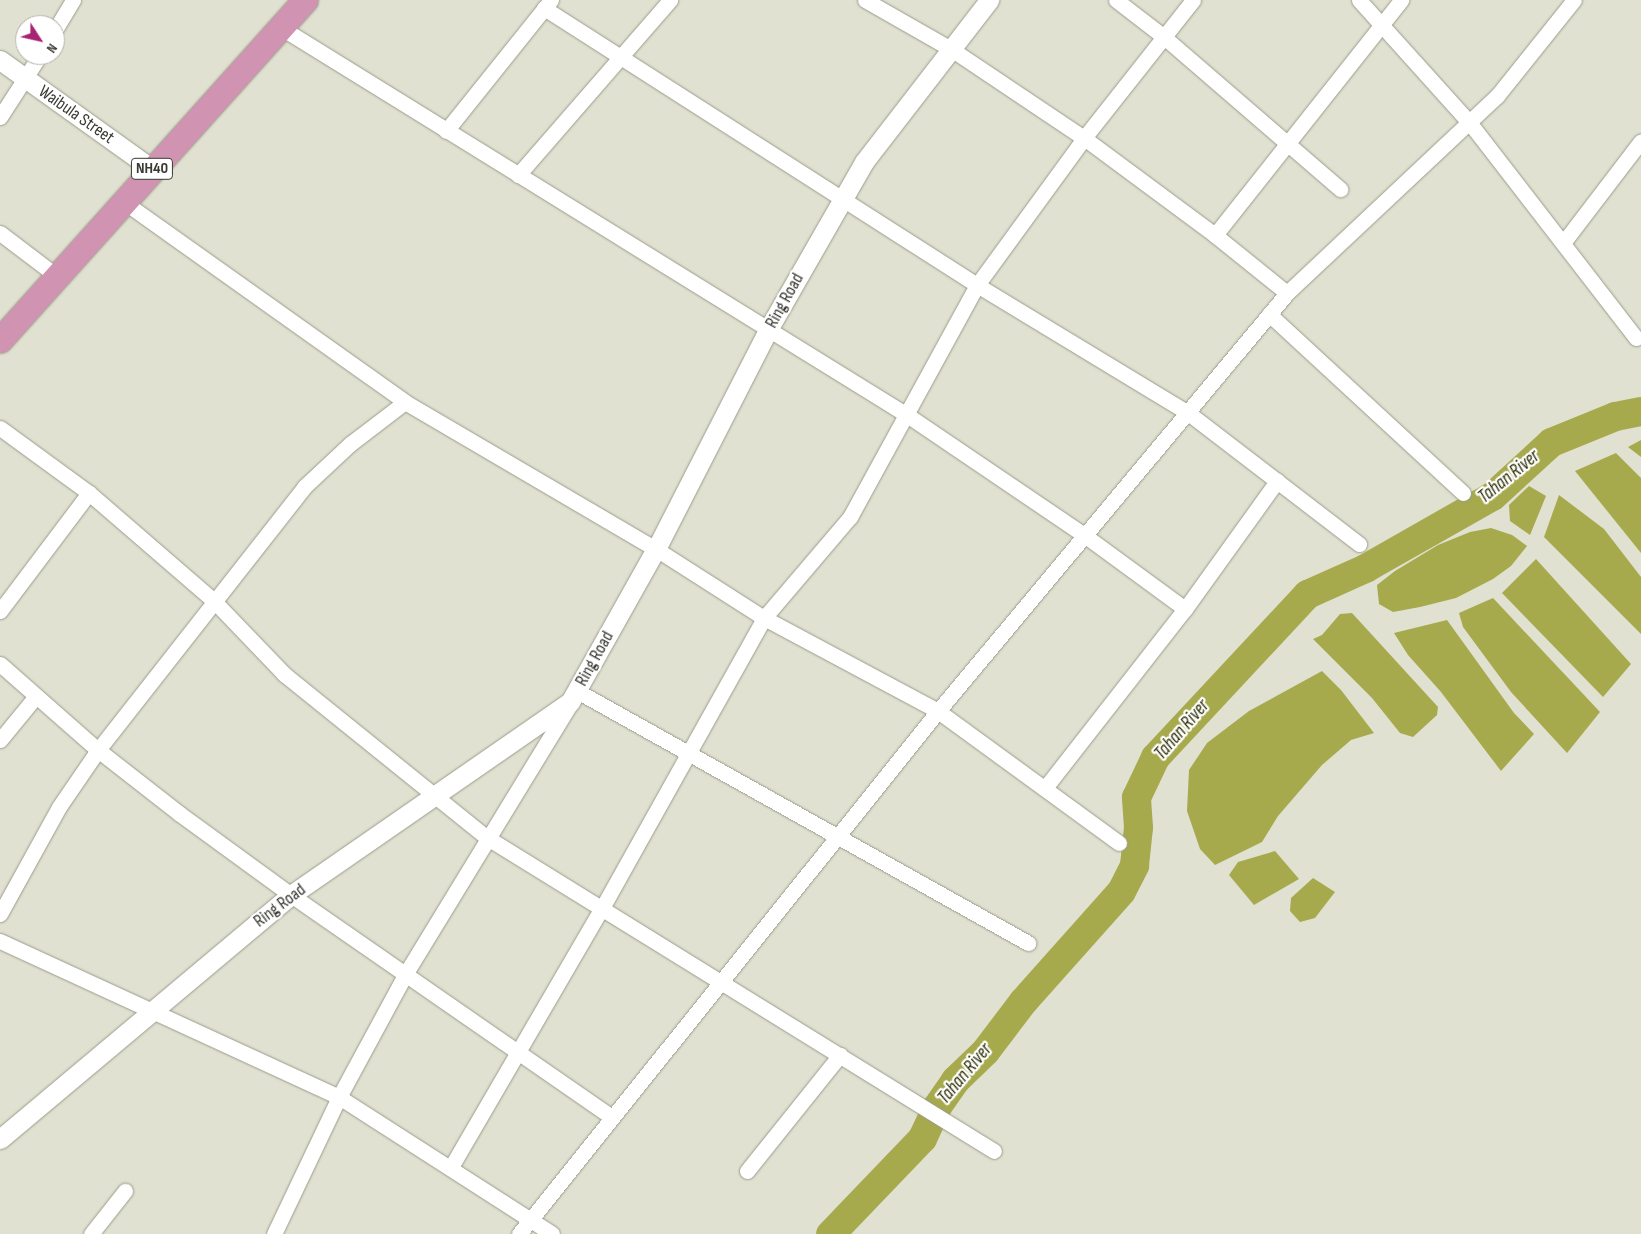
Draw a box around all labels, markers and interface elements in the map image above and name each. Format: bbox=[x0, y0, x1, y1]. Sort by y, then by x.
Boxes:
north arrow bbox=[15, 15, 65, 65]
text: N bbox=[43, 40, 61, 56]
street label: Waibula Street bbox=[34, 81, 118, 149]
road number: NH40 bbox=[131, 156, 173, 182]
street label: Ring Road bbox=[761, 270, 809, 332]
water label: Tahan River bbox=[1474, 445, 1544, 509]
street label: Ring Road bbox=[571, 628, 619, 690]
water label: Tahan River bbox=[1150, 695, 1214, 765]
street label: Ring Road bbox=[250, 880, 310, 932]
water label: Tahan River bbox=[933, 1039, 997, 1109]

